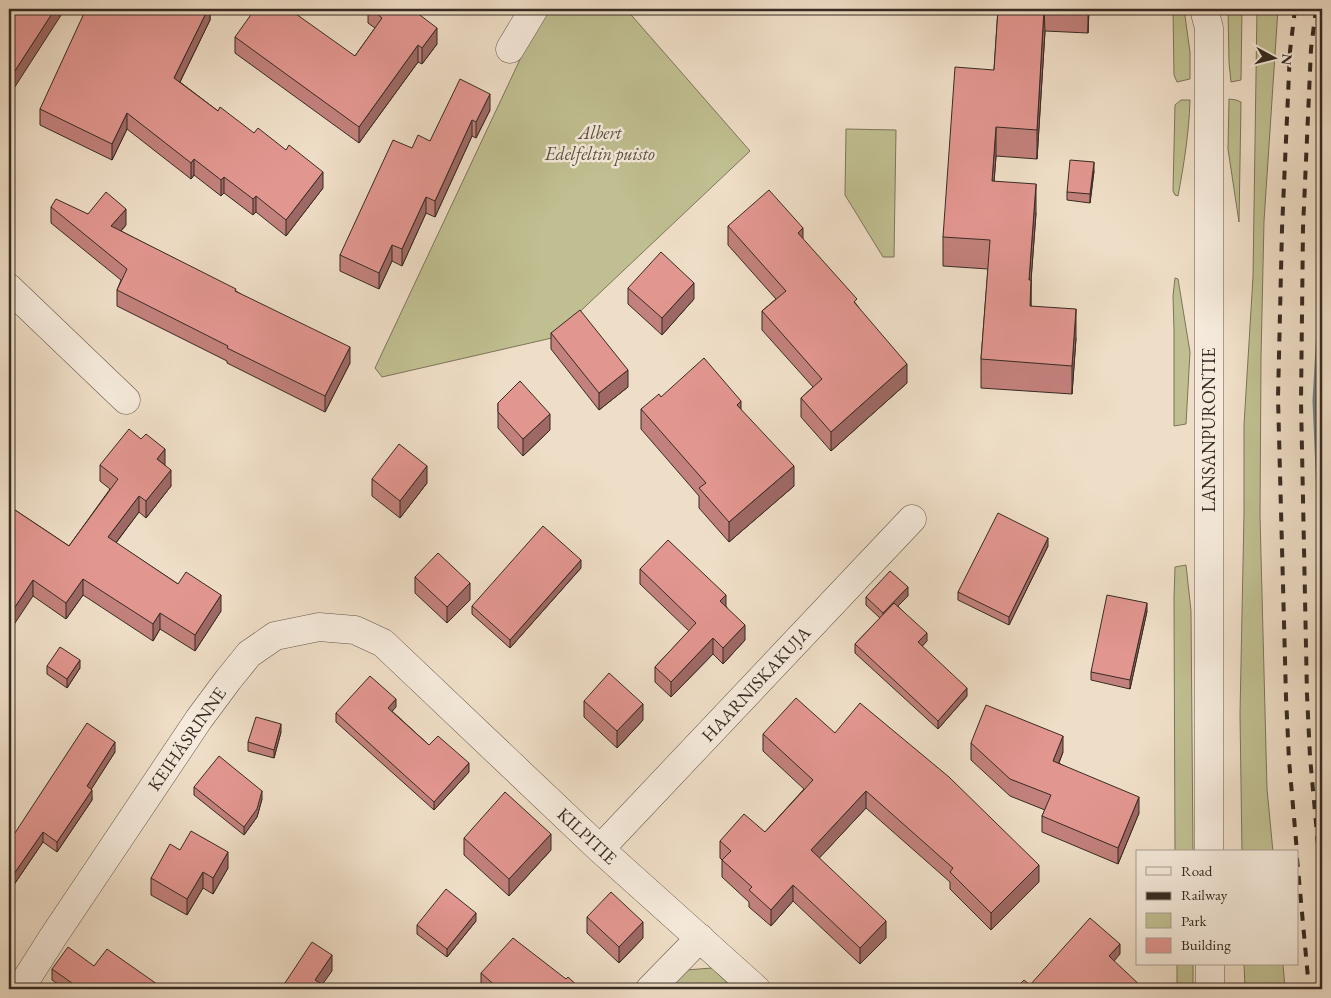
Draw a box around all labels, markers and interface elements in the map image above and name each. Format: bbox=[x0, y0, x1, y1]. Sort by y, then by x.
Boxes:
north arrow bbox=[1248, 32, 1298, 82]
text: N bbox=[1277, 53, 1297, 67]
park label: Albert Edelfeltin puisto bbox=[544, 121, 655, 166]
street label: LANSANPURONTIE bbox=[1197, 348, 1220, 512]
street label: HAARNISKAKUJA bbox=[696, 621, 816, 746]
street label: KEIHÄSRINNE bbox=[142, 682, 231, 795]
street label: KILPITIE bbox=[553, 802, 622, 869]
legend bbox=[1136, 850, 1298, 966]
text: Road bbox=[1181, 861, 1213, 880]
text: Railway bbox=[1181, 885, 1228, 904]
text: Park bbox=[1181, 911, 1208, 930]
text: Building bbox=[1181, 935, 1231, 954]

